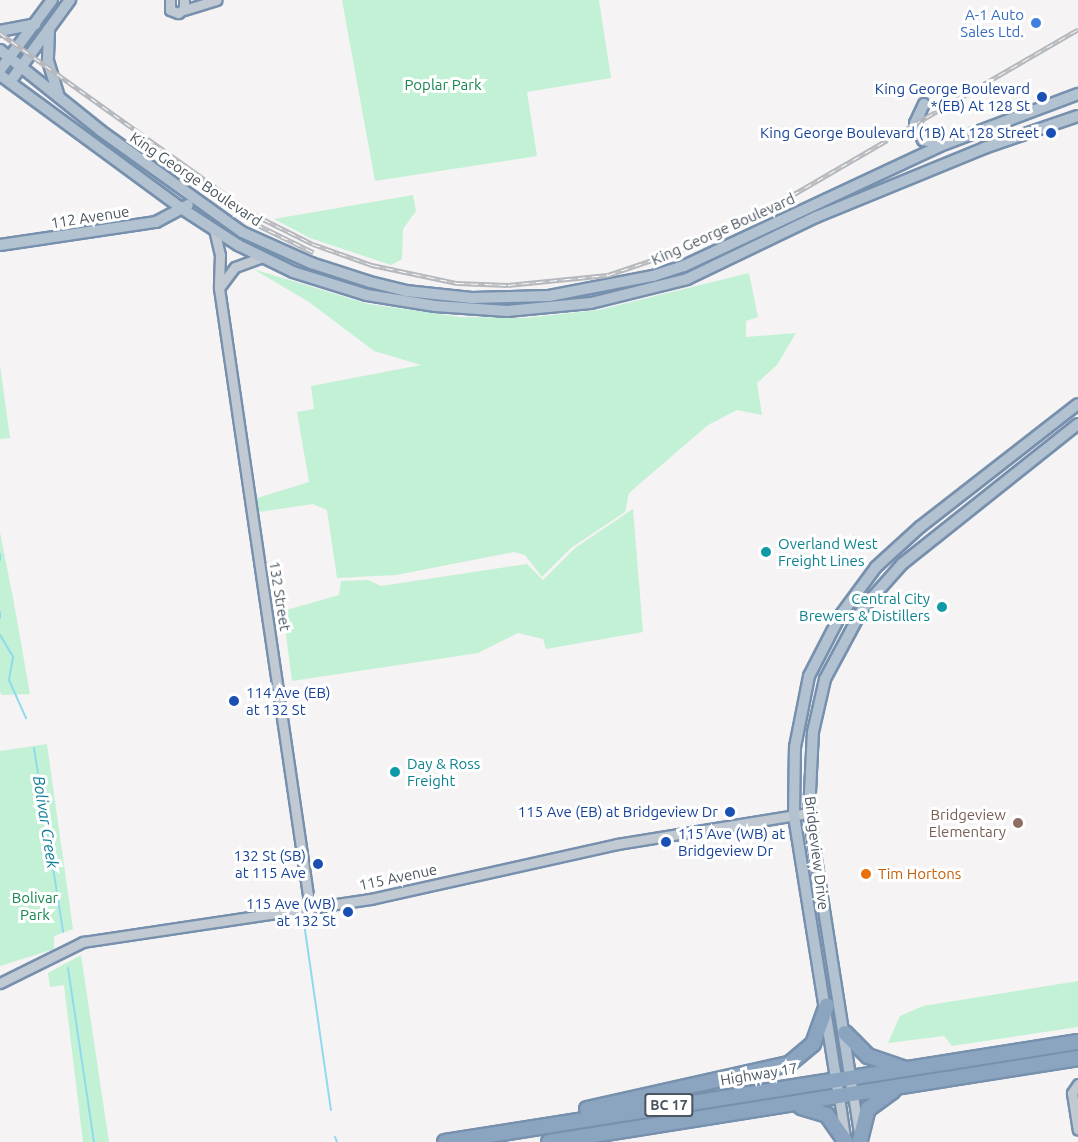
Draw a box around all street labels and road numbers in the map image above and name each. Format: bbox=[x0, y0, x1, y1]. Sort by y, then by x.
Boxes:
street label: King George Boulevard bbox=[127, 128, 265, 230]
street label: King George Boulevard bbox=[648, 189, 798, 269]
street label: 112 Avenue bbox=[49, 202, 131, 232]
street label: 132 Street bbox=[266, 560, 294, 632]
street label: Bridgeview Drive bbox=[801, 795, 833, 911]
street label: 115 Avenue bbox=[357, 860, 439, 894]
street label: Highway 17 bbox=[719, 1059, 799, 1089]
road number: BC 17 bbox=[644, 1094, 694, 1116]

